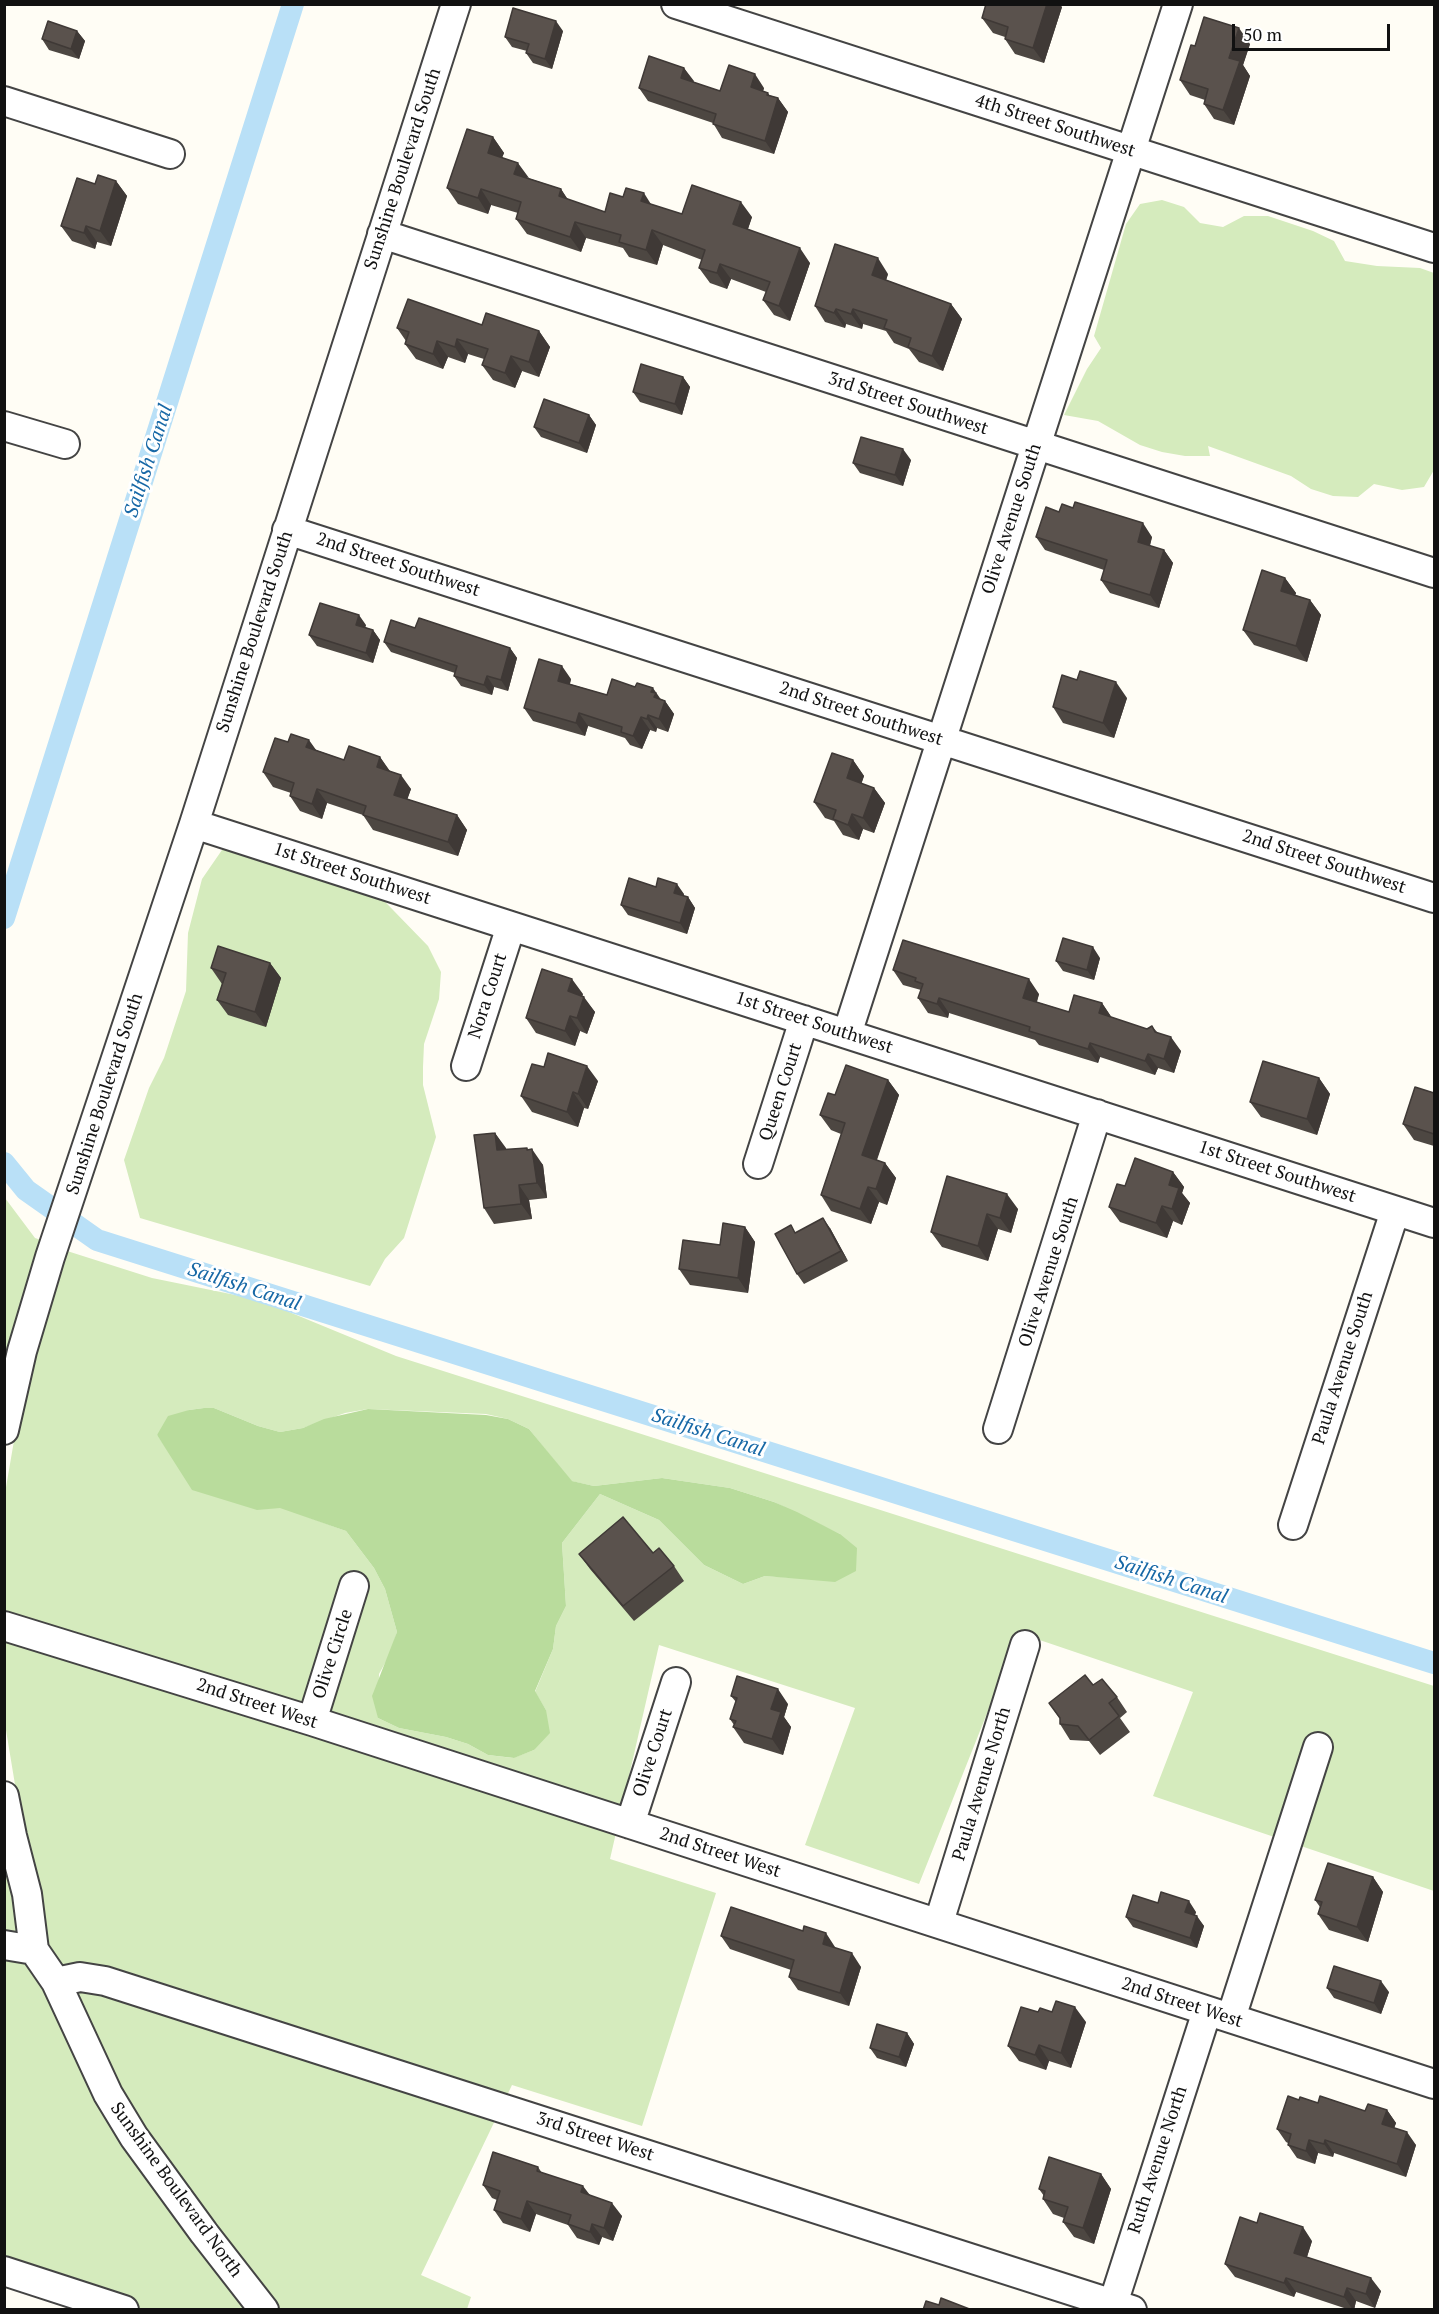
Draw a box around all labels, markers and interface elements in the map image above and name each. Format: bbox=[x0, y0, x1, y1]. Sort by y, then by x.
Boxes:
scale bar bbox=[1235, 12, 1392, 50]
text: 50 m bbox=[1243, 22, 1282, 46]
street label: Sunshine Boulevard South bbox=[360, 65, 446, 273]
street label: 4th Street Southwest bbox=[972, 90, 1138, 162]
street label: 3rd Street Southwest bbox=[825, 368, 991, 440]
water label: Sailfish Canal bbox=[119, 402, 179, 520]
street label: Olive Avenue South bbox=[977, 441, 1047, 597]
street label: Sunshine Boulevard South bbox=[212, 528, 298, 736]
street label: 2nd Street Southwest bbox=[314, 528, 482, 602]
street label: 2nd Street Southwest bbox=[777, 677, 945, 751]
street label: 2nd Street Southwest bbox=[1240, 825, 1408, 899]
street label: 1st Street Southwest bbox=[270, 838, 434, 910]
street label: Nora Court bbox=[464, 951, 512, 1041]
street label: 1st Street Southwest bbox=[732, 987, 896, 1059]
street label: Sunshine Boulevard South bbox=[62, 990, 148, 1198]
street label: Queen Court bbox=[755, 1040, 807, 1144]
street label: 1st Street Southwest bbox=[1195, 1136, 1359, 1208]
street label: Olive Avenue South bbox=[1014, 1194, 1084, 1350]
water label: Sailfish Canal bbox=[185, 1257, 303, 1317]
street label: Paula Avenue South bbox=[1308, 1289, 1378, 1447]
water label: Sailfish Canal bbox=[649, 1403, 767, 1463]
water label: Sailfish Canal bbox=[1112, 1550, 1230, 1610]
street label: Olive Circle bbox=[308, 1606, 358, 1702]
street label: 2nd Street West bbox=[194, 1674, 320, 1734]
street label: Paula Avenue North bbox=[948, 1705, 1016, 1863]
street label: Olive Court bbox=[629, 1706, 677, 1800]
street label: 2nd Street West bbox=[657, 1823, 783, 1883]
street label: 2nd Street West bbox=[1119, 1973, 1245, 2033]
street label: Ruth Avenue North bbox=[1124, 2083, 1192, 2237]
street label: Sunshine Boulevard North bbox=[105, 2098, 247, 2282]
street label: 3rd Street West bbox=[533, 2108, 657, 2166]

